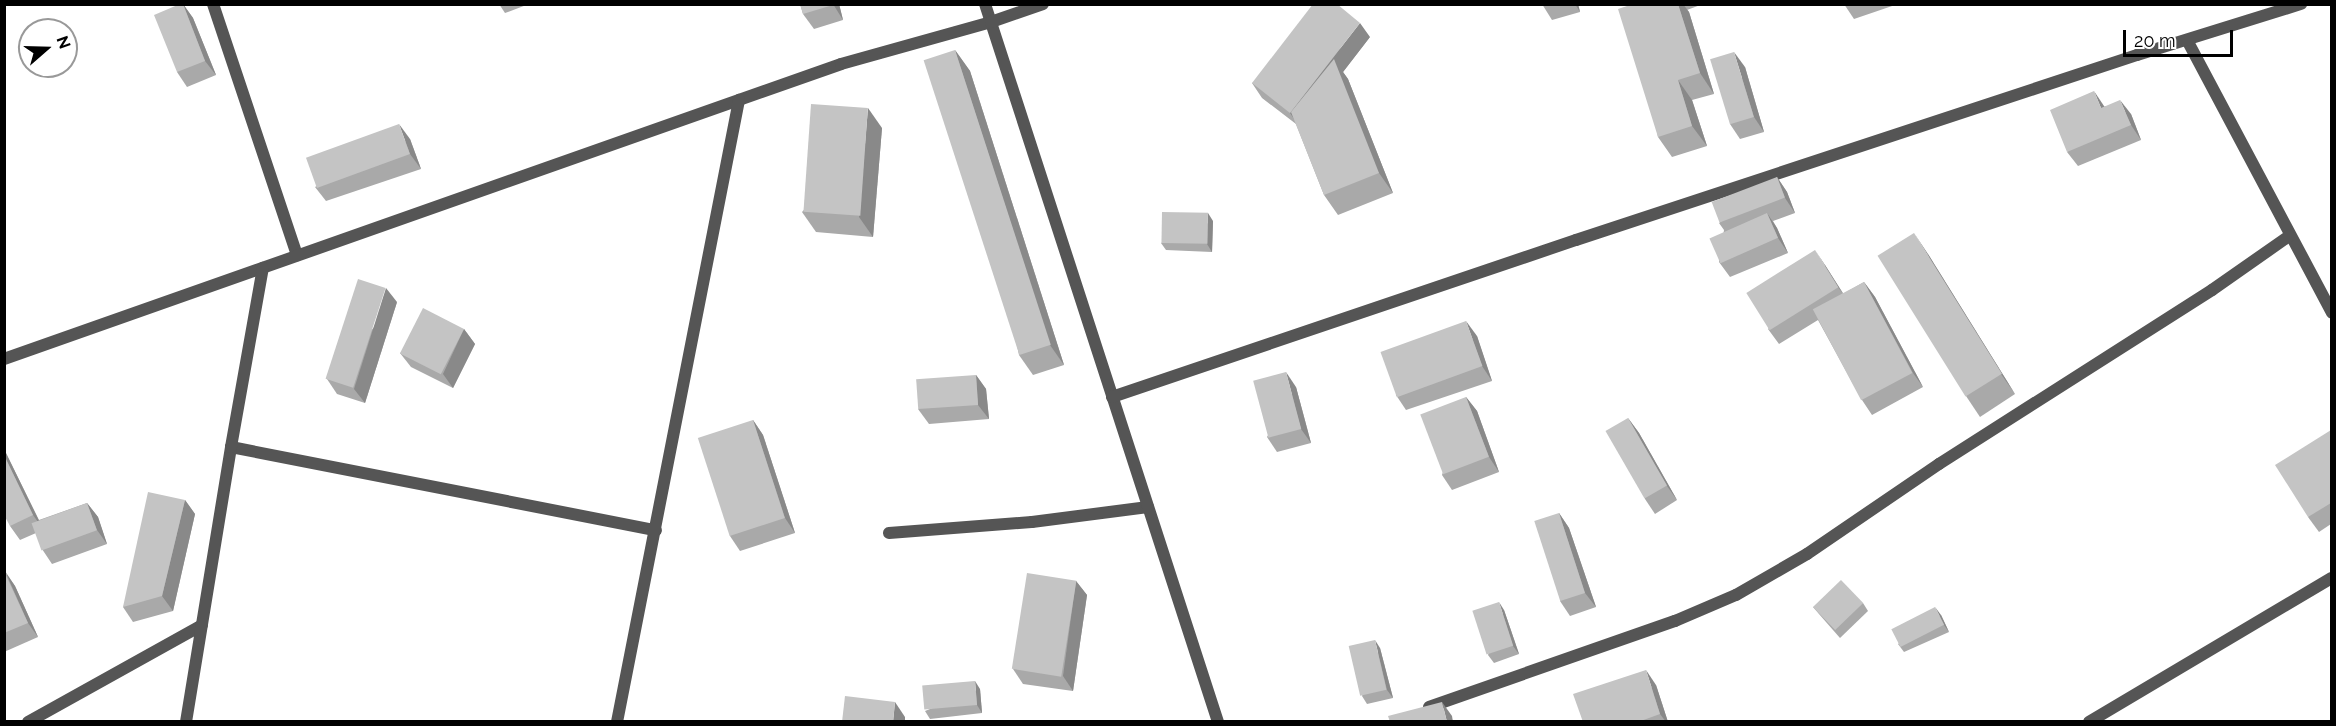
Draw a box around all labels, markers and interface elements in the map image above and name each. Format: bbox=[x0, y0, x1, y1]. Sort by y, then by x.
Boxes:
north arrow bbox=[18, 18, 78, 78]
scale bar bbox=[2126, 18, 2236, 56]
text: 20 m bbox=[2134, 30, 2176, 51]
text: N bbox=[52, 33, 75, 51]

